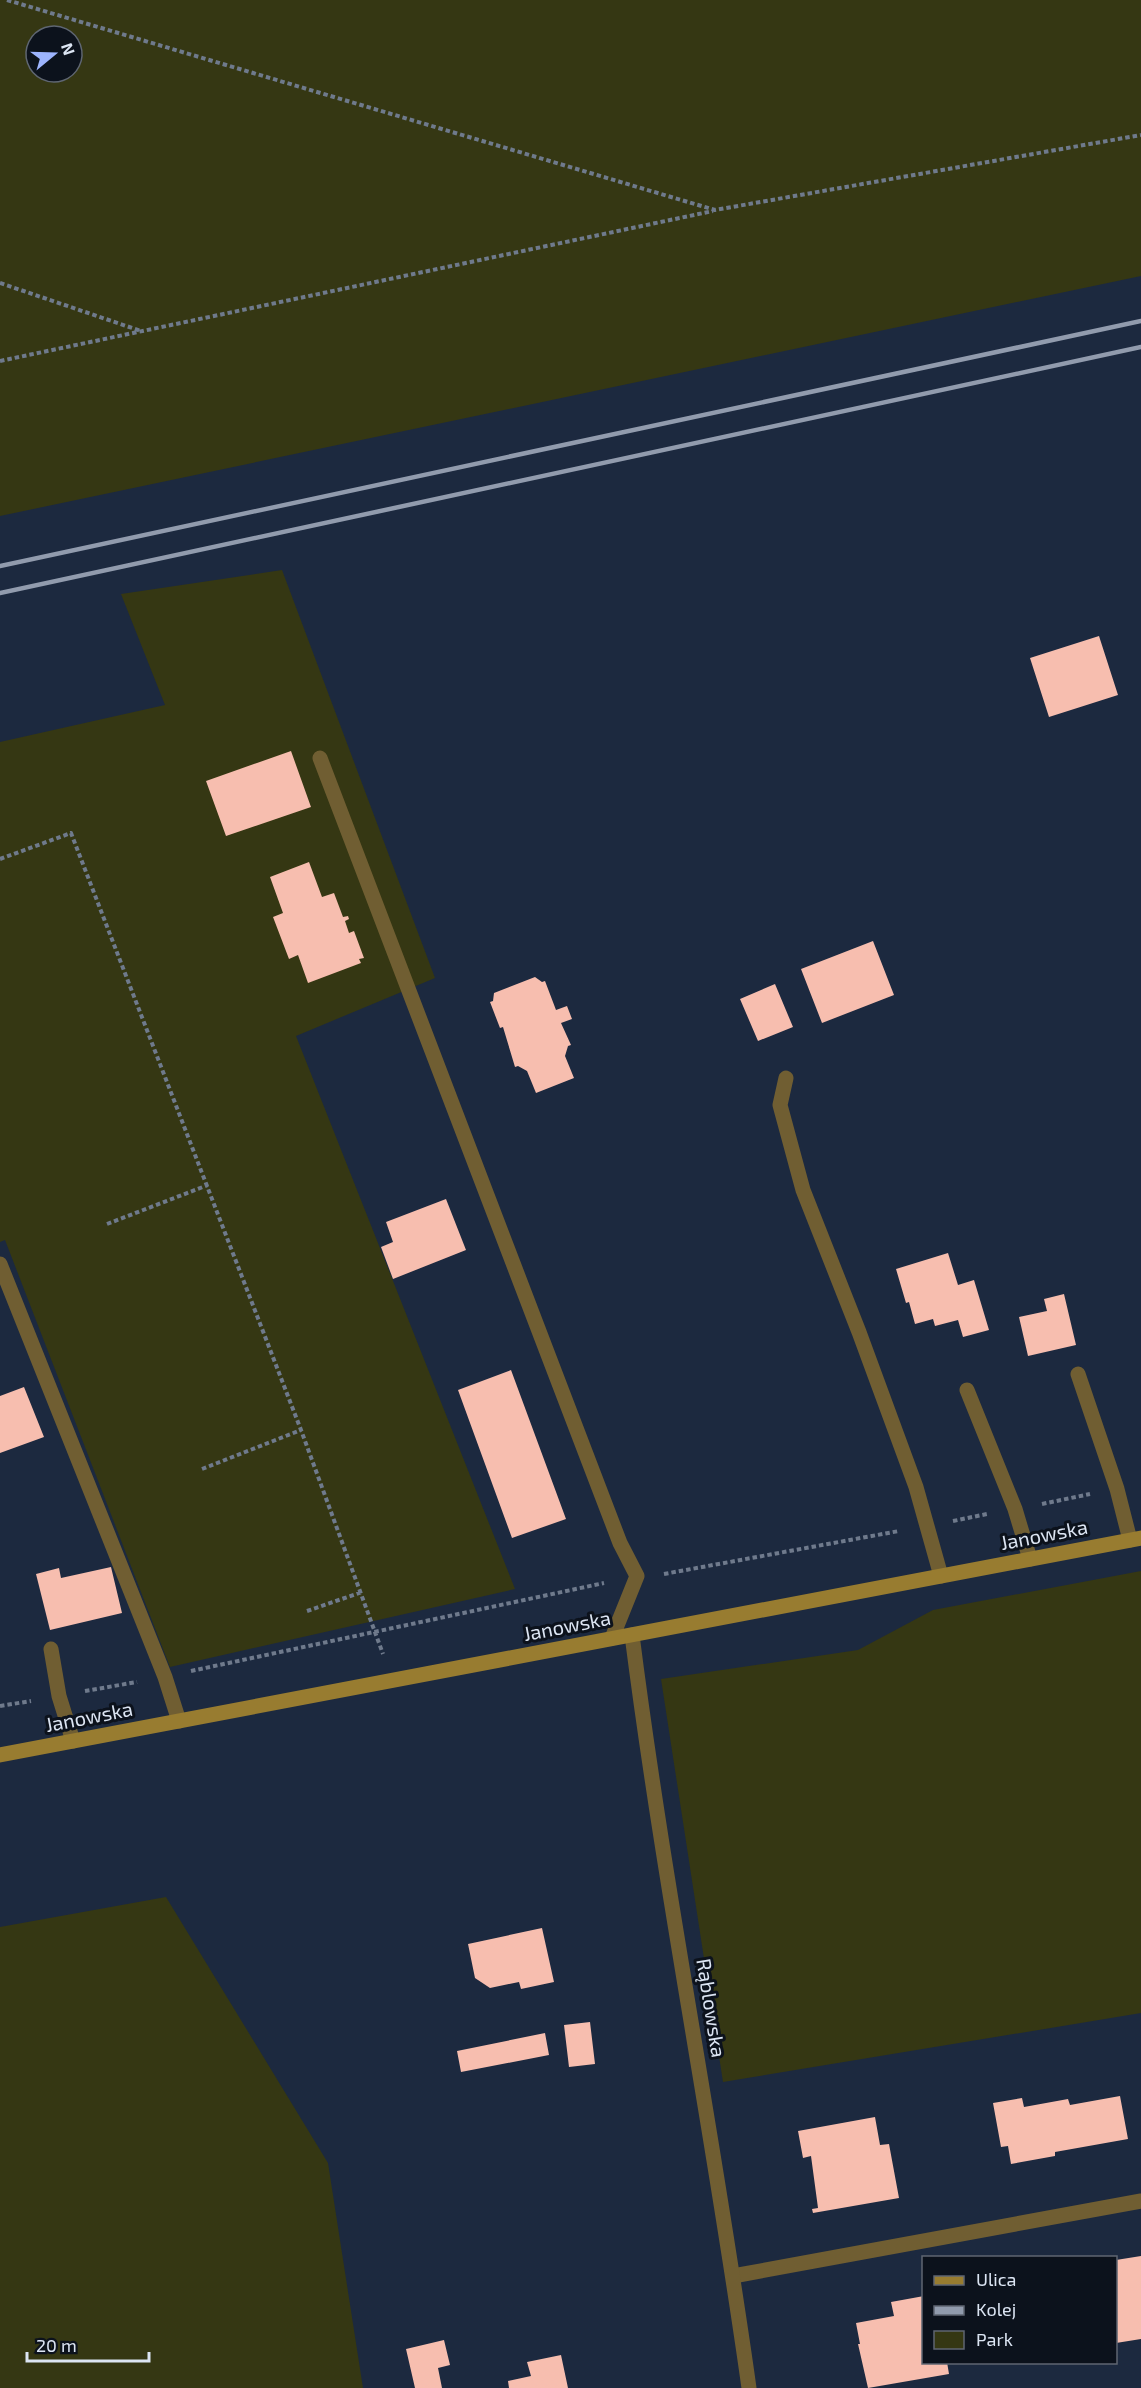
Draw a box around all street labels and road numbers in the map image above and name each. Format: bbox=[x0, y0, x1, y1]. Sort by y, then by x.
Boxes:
street label: Janowska bbox=[998, 1514, 1090, 1554]
street label: Janowska bbox=[521, 1605, 613, 1645]
street label: Janowska bbox=[43, 1696, 135, 1736]
street label: Rąblowska bbox=[692, 1957, 732, 2059]

